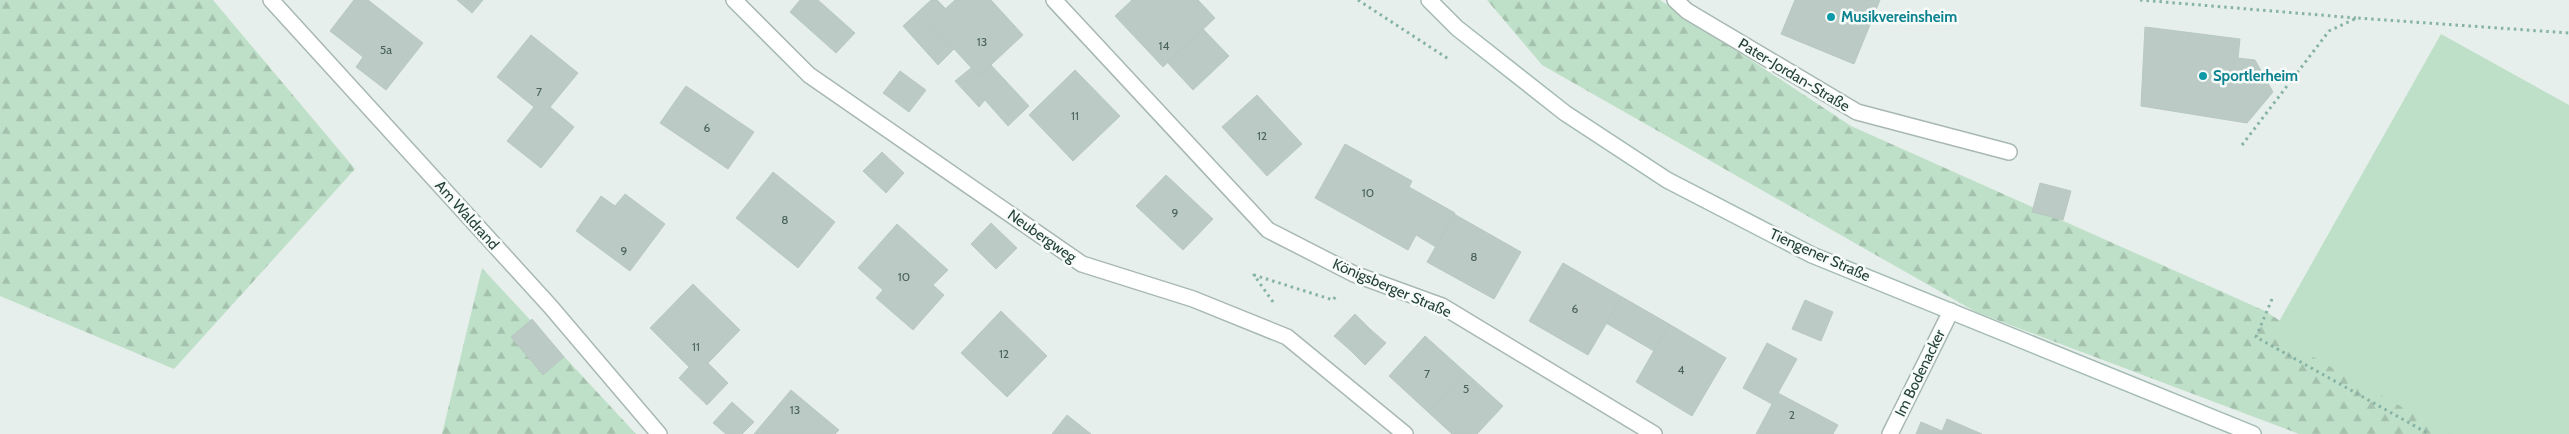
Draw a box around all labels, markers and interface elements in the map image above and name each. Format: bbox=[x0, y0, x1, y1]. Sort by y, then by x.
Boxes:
place label: Musikvereinsheim bbox=[1841, 8, 1957, 26]
marker: Musikvereinsheim bbox=[1825, 11, 1837, 23]
house number: 13 bbox=[977, 34, 987, 49]
street label: Pater-Jordan-Straße bbox=[1735, 35, 1853, 116]
house number: 14 bbox=[1159, 38, 1169, 53]
house number: 5a bbox=[380, 42, 392, 57]
place label: Sportlerheim bbox=[2213, 67, 2298, 85]
marker: Sportlerheim bbox=[2197, 70, 2209, 82]
house number: 7 bbox=[536, 84, 542, 99]
house number: 11 bbox=[1071, 108, 1079, 123]
house number: 6 bbox=[704, 120, 711, 135]
house number: 12 bbox=[1257, 128, 1267, 143]
street label: Am Waldrand bbox=[431, 177, 503, 253]
house number: 10 bbox=[1362, 185, 1374, 200]
house number: 9 bbox=[1172, 205, 1179, 220]
street label: Neubergweg bbox=[1004, 206, 1080, 267]
house number: 8 bbox=[781, 212, 789, 227]
street label: Tiengener Straße bbox=[1767, 225, 1873, 285]
house number: 9 bbox=[621, 243, 628, 258]
house number: 8 bbox=[1470, 249, 1478, 264]
street label: Königsberger Straße bbox=[1330, 255, 1454, 321]
house number: 10 bbox=[898, 269, 910, 284]
house number: 6 bbox=[1572, 301, 1579, 316]
street label: Im Bodenacker bbox=[1891, 326, 1949, 419]
house number: 11 bbox=[692, 339, 700, 354]
house number: 12 bbox=[999, 346, 1009, 361]
house number: 4 bbox=[1678, 362, 1685, 377]
house number: 7 bbox=[1424, 366, 1430, 381]
house number: 5 bbox=[1463, 381, 1469, 396]
house number: 13 bbox=[790, 402, 800, 417]
house number: 2 bbox=[1789, 407, 1795, 422]

